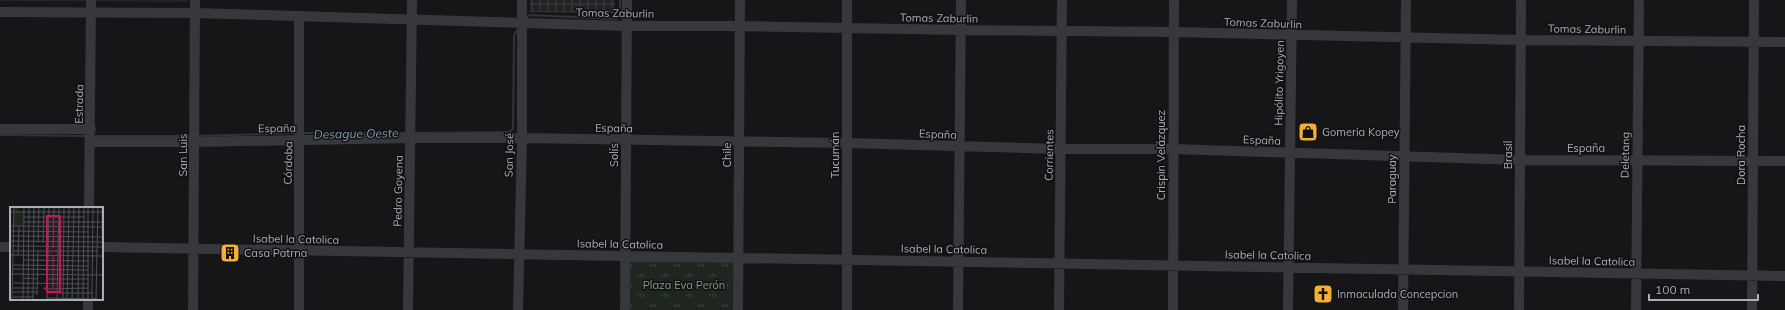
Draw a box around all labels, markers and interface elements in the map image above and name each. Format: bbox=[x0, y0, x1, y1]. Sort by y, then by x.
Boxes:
street label: Tomas Zaburlin bbox=[576, 5, 654, 21]
street label: Tomas Zaburlin bbox=[900, 10, 978, 26]
street label: Tomas Zaburlin bbox=[1224, 15, 1302, 31]
street label: Tomas Zaburlin bbox=[1548, 21, 1626, 37]
street label: Hipólito Yrigoyen bbox=[1271, 40, 1287, 126]
street label: Estrada bbox=[72, 84, 86, 124]
street label: Crispin Velázquez bbox=[1154, 109, 1168, 200]
street label: España bbox=[258, 121, 296, 135]
street label: España bbox=[595, 121, 633, 135]
shop icon: Gomeria Kopey bbox=[1297, 121, 1319, 143]
water label: Desague Oeste bbox=[313, 125, 399, 142]
place label: Gomeria Kopey bbox=[1322, 125, 1400, 139]
street label: Dora Rocha bbox=[1734, 125, 1748, 185]
street label: España bbox=[919, 126, 957, 142]
street label: Corrientes bbox=[1042, 129, 1056, 181]
street label: Tucumán bbox=[828, 132, 842, 178]
street label: España bbox=[1243, 132, 1281, 148]
street label: Deletang bbox=[1618, 132, 1632, 178]
street label: San Luis bbox=[176, 133, 190, 177]
street label: San José bbox=[502, 133, 516, 177]
street label: Córdoba bbox=[281, 141, 295, 185]
street label: Brasil bbox=[1501, 141, 1515, 169]
street label: España bbox=[1567, 141, 1605, 155]
street label: Chile bbox=[720, 142, 734, 168]
street label: Solís bbox=[607, 143, 621, 167]
street label: Paraguay bbox=[1385, 154, 1399, 204]
street label: Pedro Goyena bbox=[390, 155, 406, 227]
inset map bbox=[10, 207, 103, 300]
street label: Isabel la Catolica bbox=[253, 231, 339, 247]
street label: Isabel la Catolica bbox=[577, 236, 663, 252]
street label: Isabel la Catolica bbox=[901, 241, 987, 257]
building icon: Casa Patrna bbox=[219, 242, 241, 264]
place label: Casa Patrna bbox=[244, 246, 307, 260]
street label: Isabel la Catolica bbox=[1225, 247, 1311, 263]
street label: Isabel la Catolica bbox=[1549, 253, 1635, 269]
scale bar bbox=[1649, 276, 1758, 302]
park label: Plaza Eva Perón bbox=[643, 278, 725, 292]
text: 100 m bbox=[1655, 282, 1690, 297]
church icon: Inmaculada Concepcion bbox=[1312, 283, 1334, 305]
place label: Inmaculada Concepcion bbox=[1337, 287, 1458, 301]

